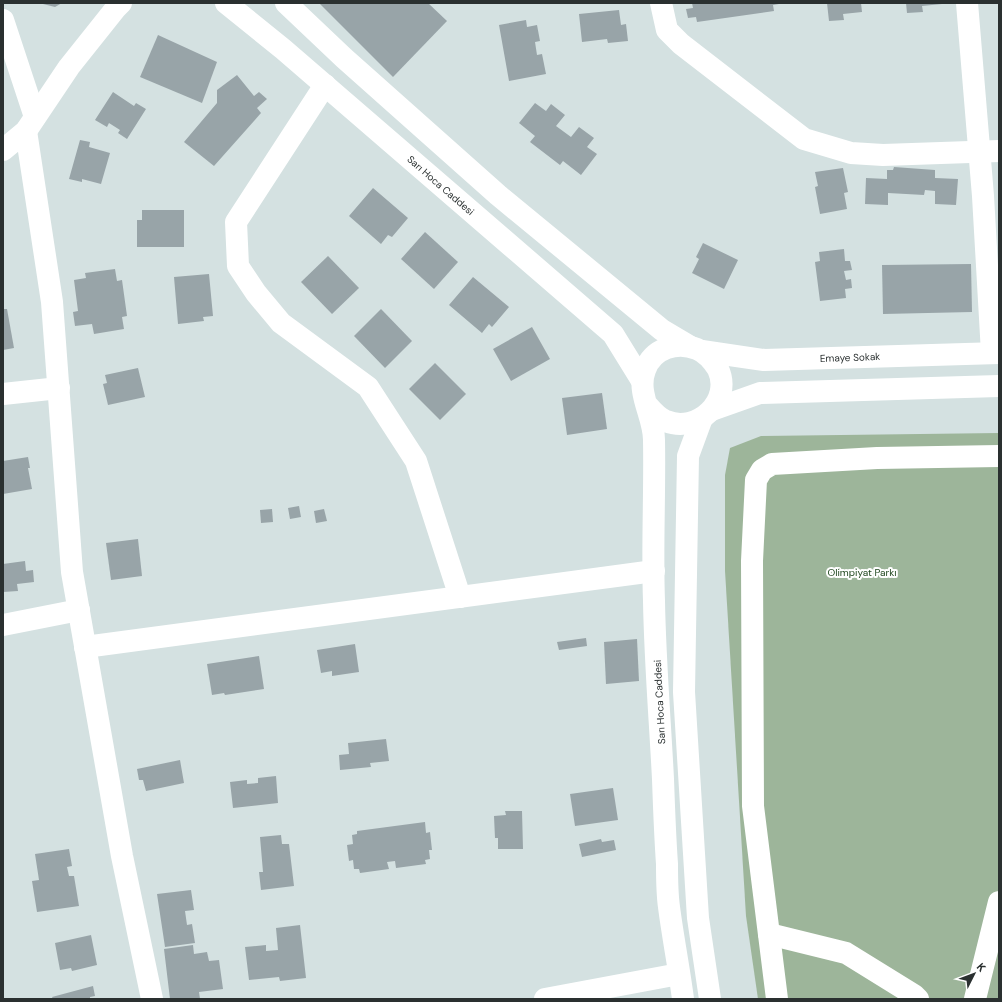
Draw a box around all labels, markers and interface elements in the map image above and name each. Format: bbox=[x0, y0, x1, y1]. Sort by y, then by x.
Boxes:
street label: Sarı Hoca Caddesi bbox=[404, 153, 477, 218]
street label: Emaye Sokak bbox=[820, 350, 880, 365]
park label: Olimpiyat Parkı bbox=[827, 566, 897, 579]
street label: Sarı Hoca Caddesi bbox=[651, 659, 668, 745]
north arrow bbox=[954, 954, 994, 994]
text: K bbox=[974, 960, 989, 975]

